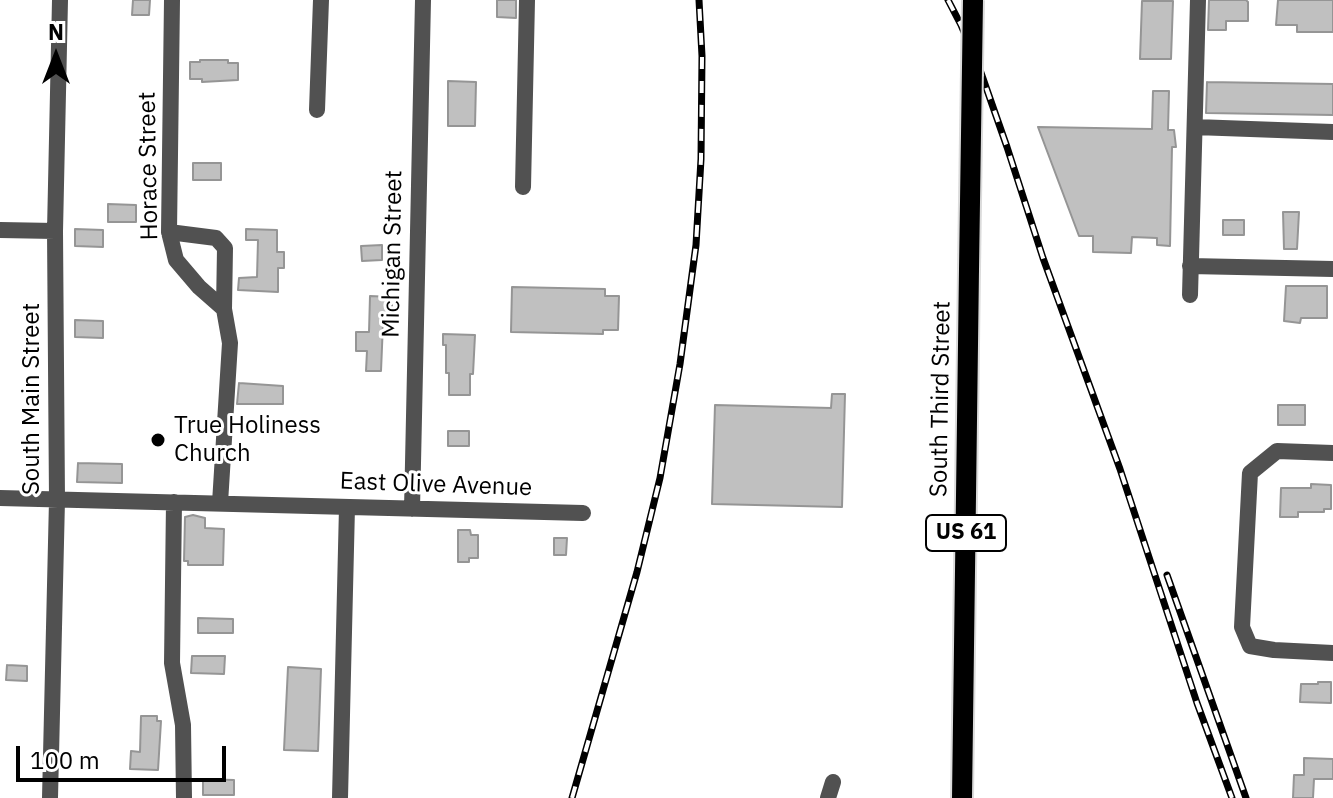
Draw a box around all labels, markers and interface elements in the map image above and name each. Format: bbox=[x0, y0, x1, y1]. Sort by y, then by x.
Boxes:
north arrow bbox=[16, 16, 96, 96]
text: N bbox=[48, 17, 64, 46]
street label: Horace Street bbox=[133, 91, 165, 241]
street label: Michigan Street bbox=[377, 170, 409, 338]
street label: South Third Street bbox=[925, 301, 957, 497]
street label: South Main Street bbox=[18, 303, 46, 495]
place label: True Holiness Church bbox=[174, 412, 321, 468]
marker: True Holiness Church bbox=[149, 431, 167, 449]
street label: East Olive Avenue bbox=[339, 467, 533, 503]
road number: US 61 bbox=[926, 515, 1006, 551]
scale bar bbox=[20, 730, 230, 780]
text: 100 m bbox=[30, 744, 100, 776]

